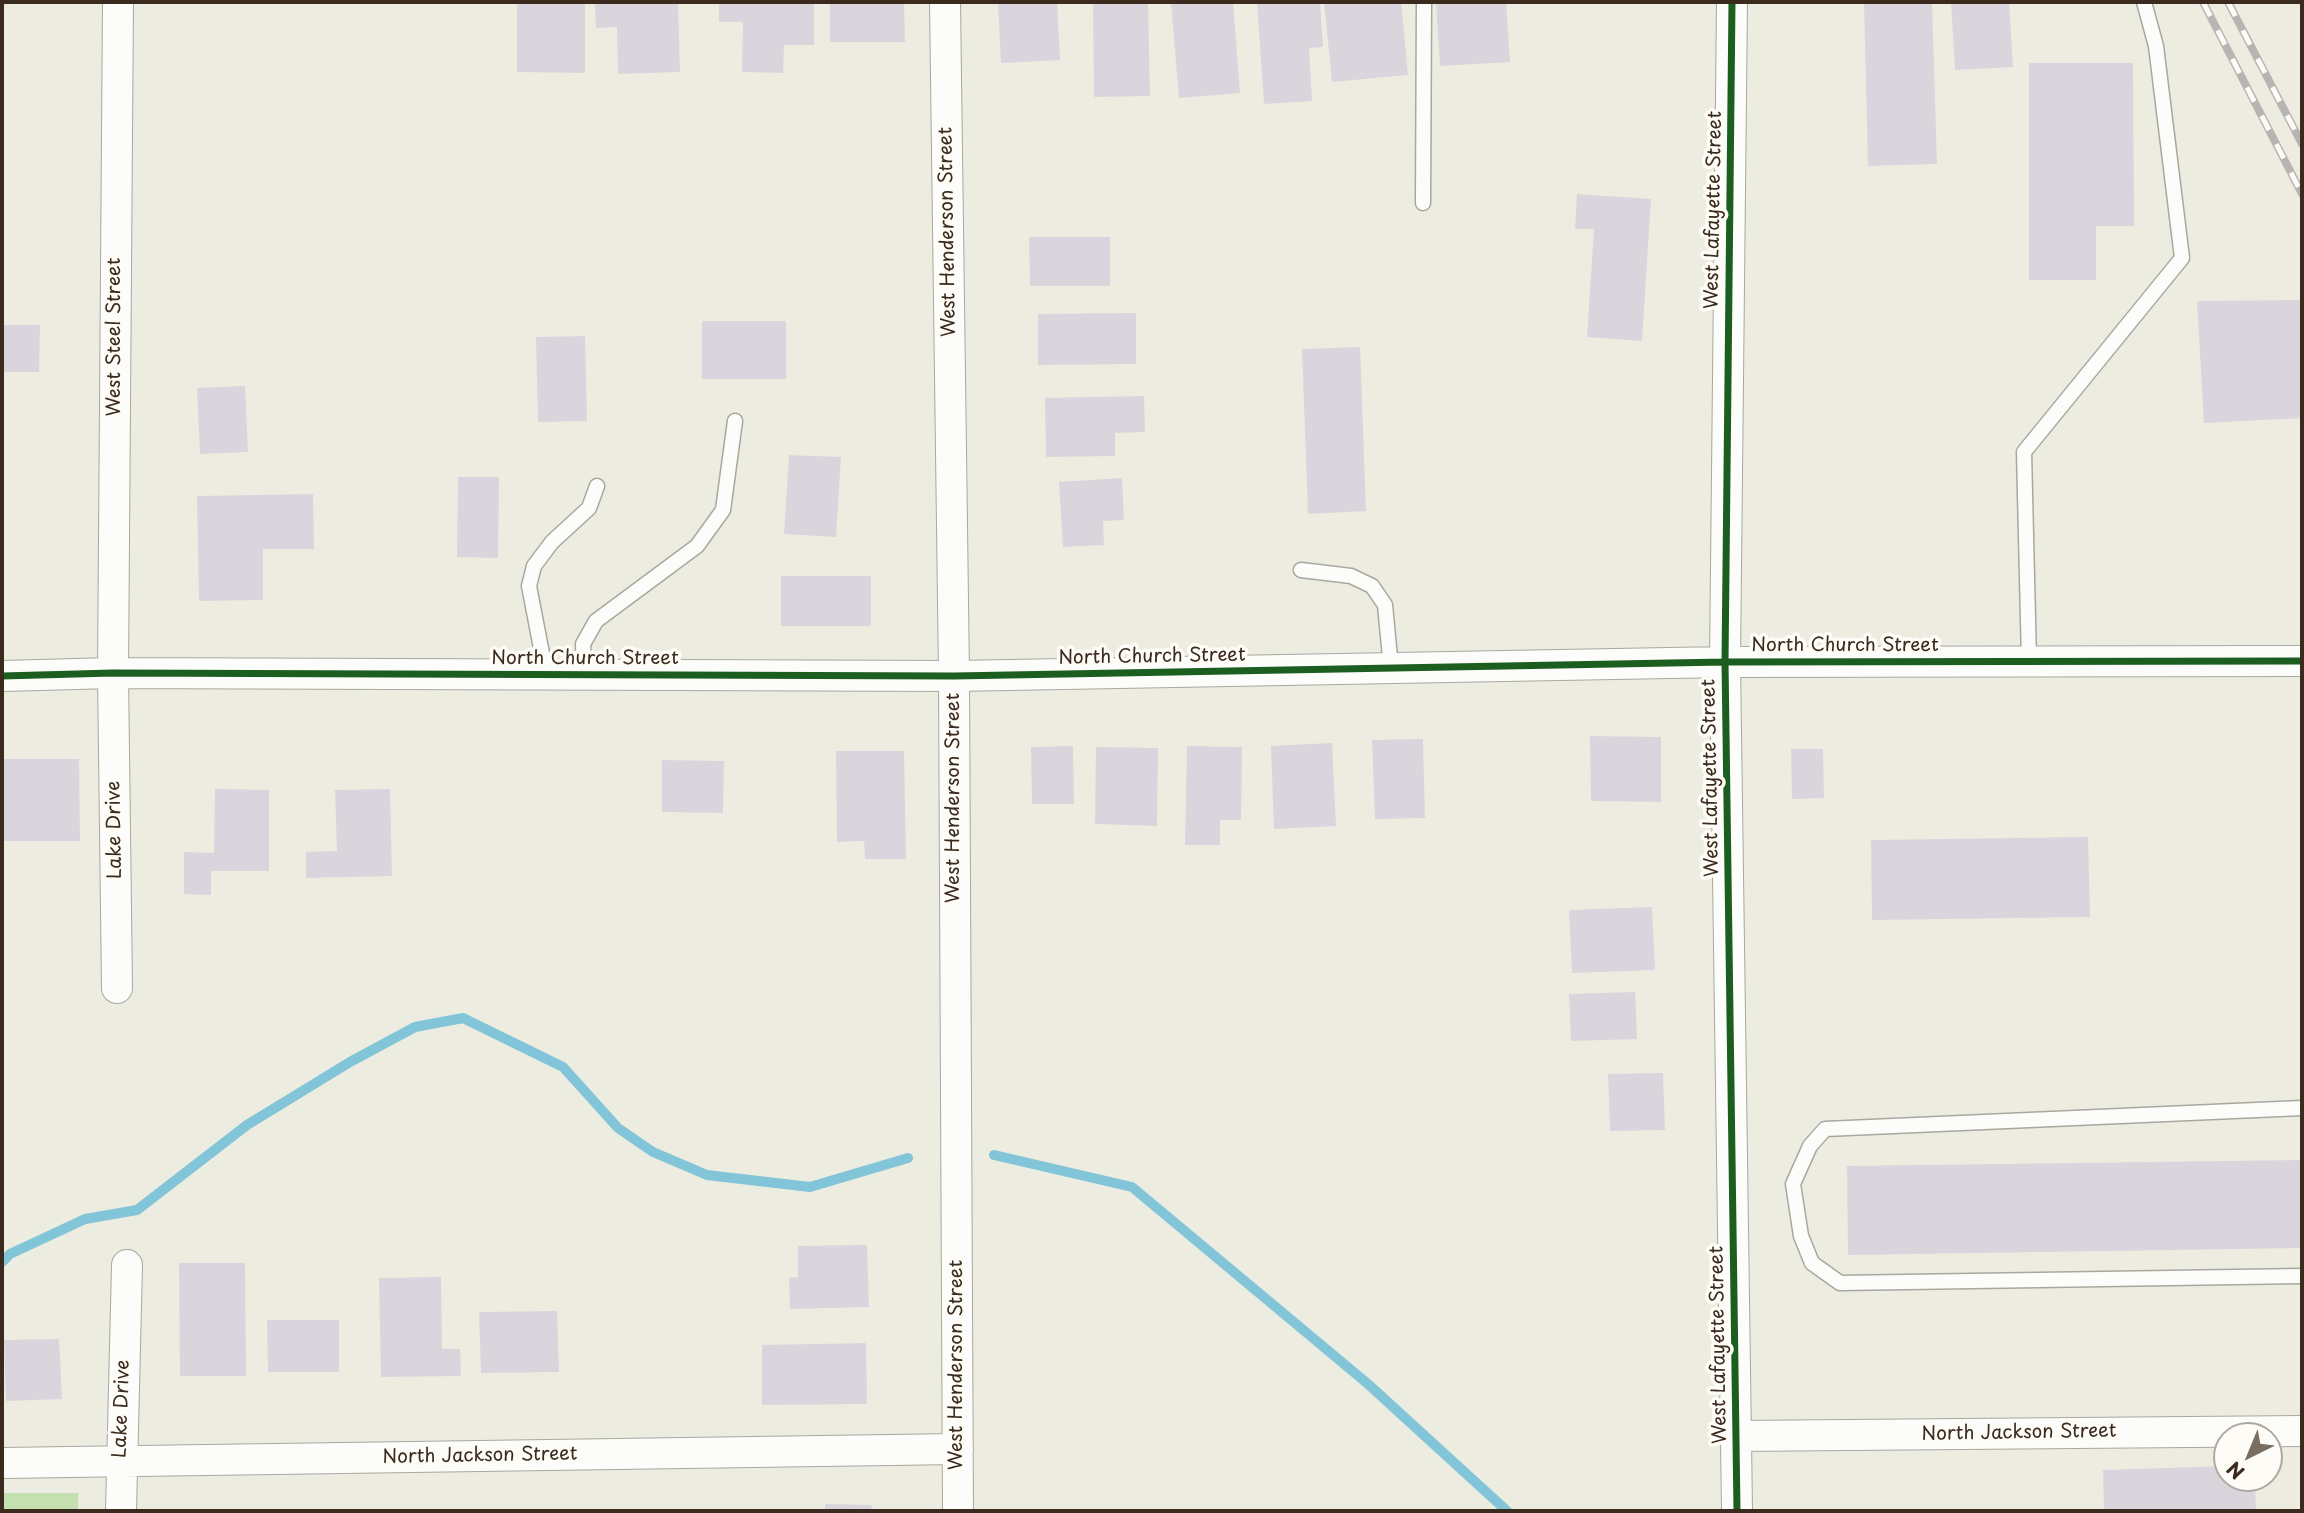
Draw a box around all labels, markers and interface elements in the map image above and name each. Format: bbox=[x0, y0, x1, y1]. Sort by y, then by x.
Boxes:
street label: West Lafayette Street bbox=[1701, 111, 1727, 309]
street label: West Henderson Street bbox=[935, 127, 961, 337]
street label: West Steel Street bbox=[104, 258, 126, 416]
street label: North Church Street bbox=[1751, 635, 1939, 657]
street label: North Church Street bbox=[1058, 644, 1246, 670]
street label: North Church Street bbox=[491, 648, 679, 670]
street label: West Lafayette Street bbox=[1698, 679, 1724, 877]
street label: West Henderson Street bbox=[943, 693, 965, 903]
street label: Lake Drive bbox=[103, 781, 127, 879]
street label: West Lafayette Street bbox=[1706, 1246, 1732, 1444]
street label: West Henderson Street bbox=[946, 1260, 968, 1470]
street label: Lake Drive bbox=[109, 1359, 135, 1459]
street label: North Jackson Street bbox=[1921, 1420, 2117, 1446]
north arrow bbox=[2213, 1422, 2283, 1492]
street label: North Jackson Street bbox=[382, 1443, 578, 1469]
text: N bbox=[2220, 1456, 2250, 1486]

